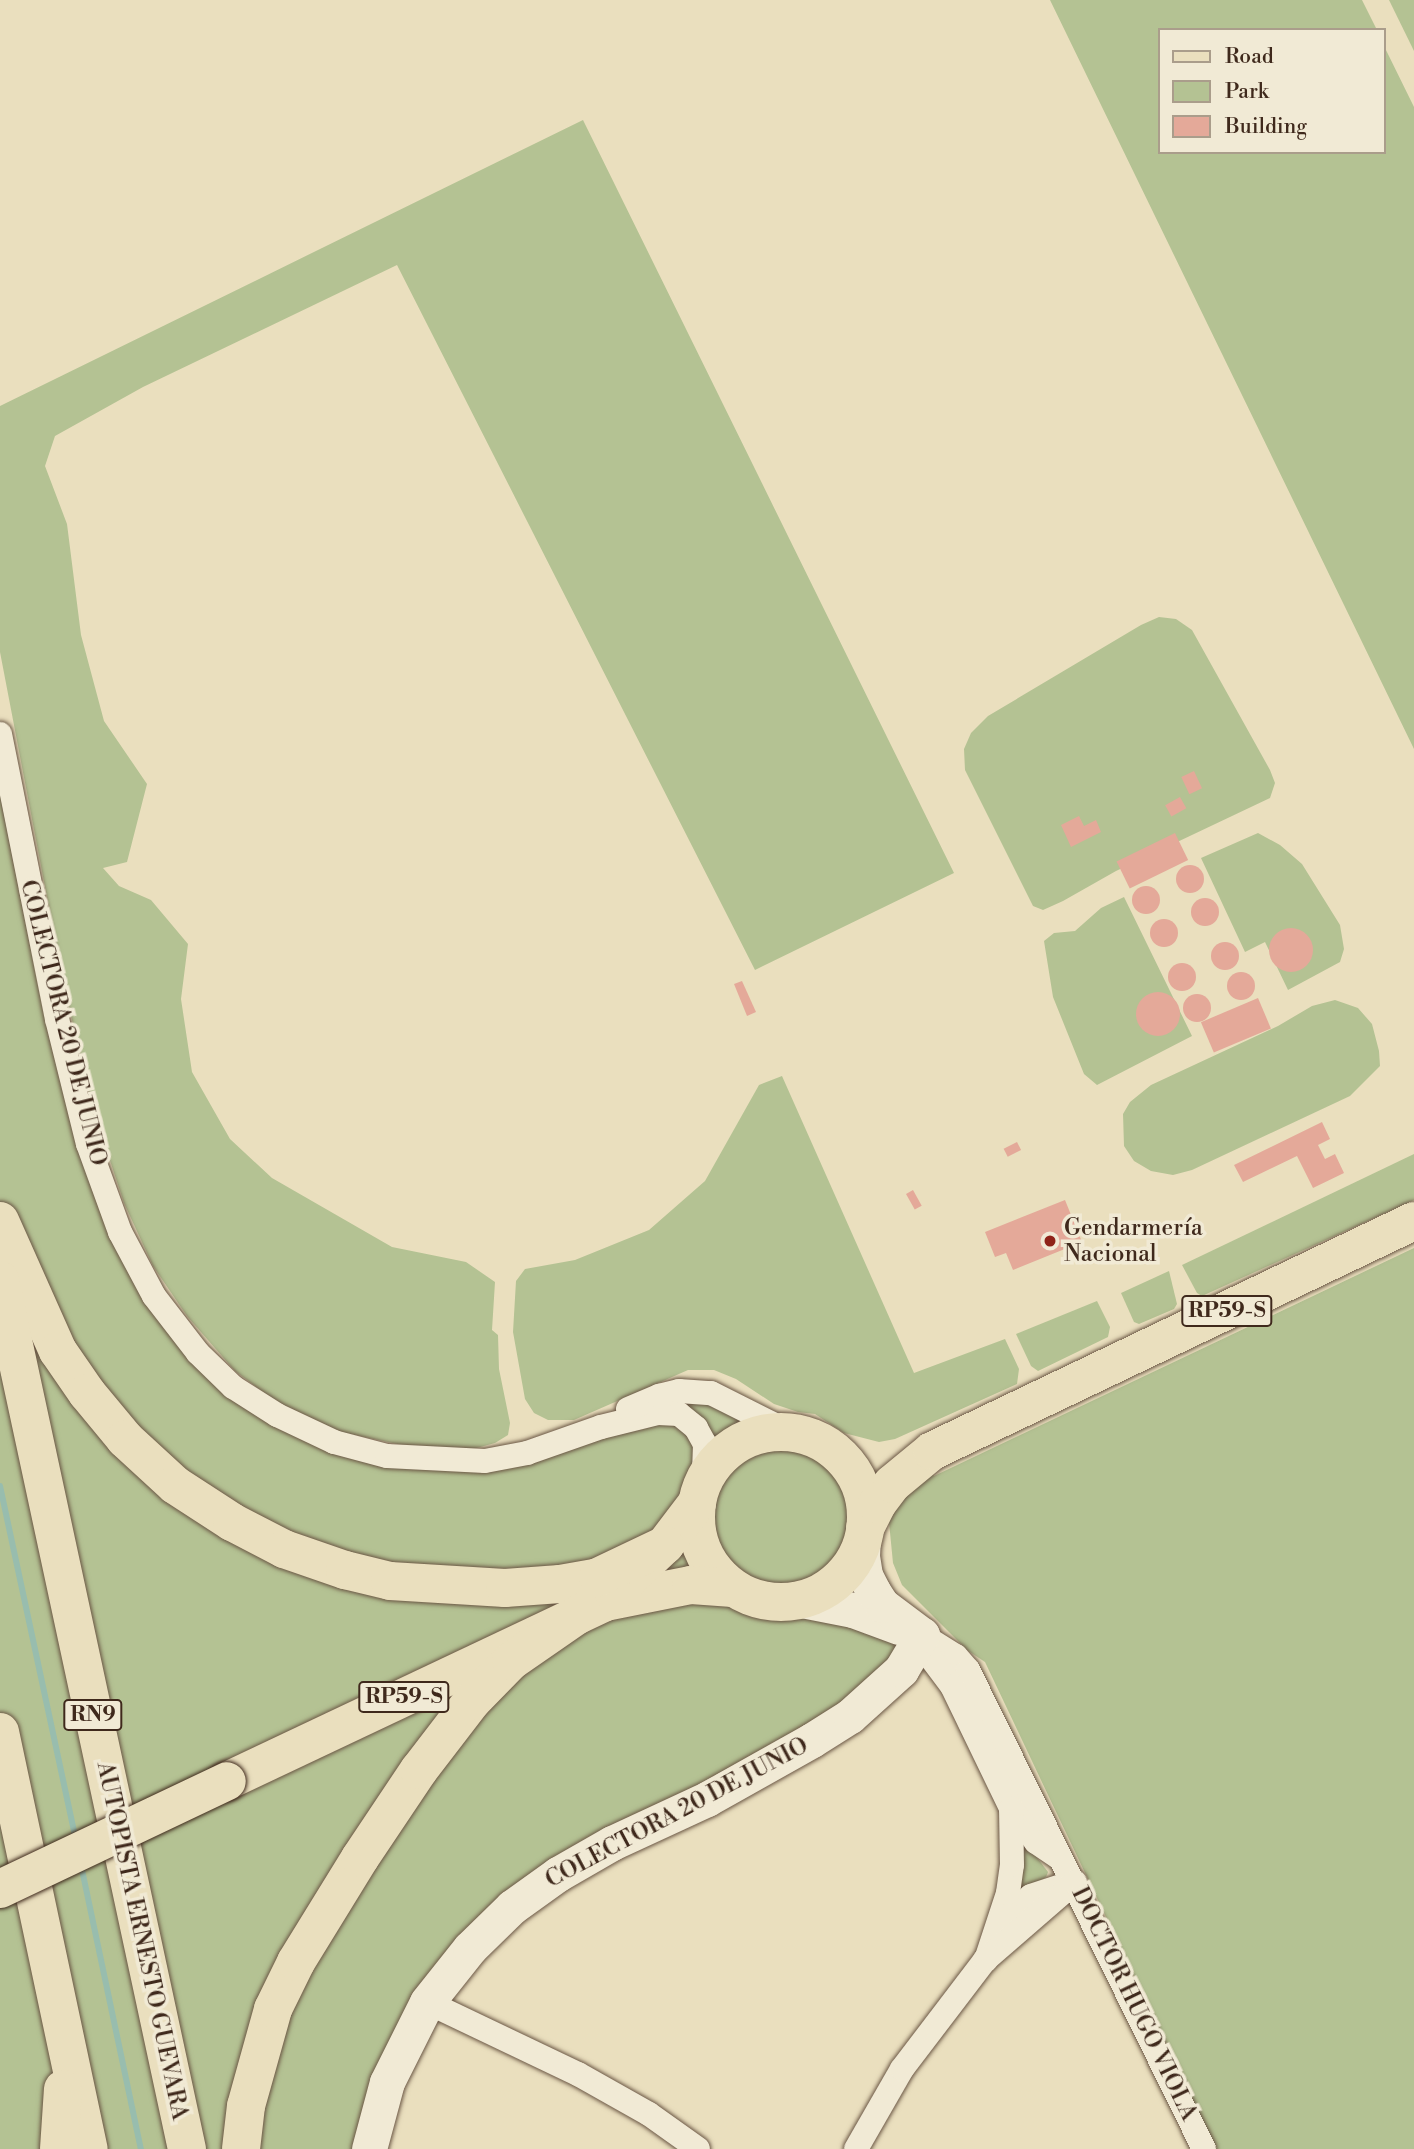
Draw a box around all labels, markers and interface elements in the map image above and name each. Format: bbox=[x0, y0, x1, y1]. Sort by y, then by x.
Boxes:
legend bbox=[1158, 28, 1386, 154]
text: Road bbox=[1225, 44, 1274, 70]
text: Park bbox=[1225, 79, 1269, 105]
text: Building bbox=[1225, 114, 1307, 140]
street label: COLECTORA 20 DE JUNIO bbox=[14, 877, 112, 1169]
place label: Gendarmería Nacional bbox=[1064, 1214, 1203, 1268]
marker: Gendarmería Nacional bbox=[1042, 1233, 1058, 1249]
road number: RP59-S bbox=[1180, 1294, 1274, 1328]
road number: RP59-S bbox=[357, 1680, 451, 1714]
road number: RN9 bbox=[63, 1698, 123, 1732]
street label: COLECTORA 20 DE JUNIO bbox=[541, 1732, 813, 1894]
street label: AUTOPISTA ERNESTO GUEVARA bbox=[90, 1759, 194, 2123]
street label: DOCTOR HUGO VIOLA bbox=[1065, 1883, 1203, 2125]

